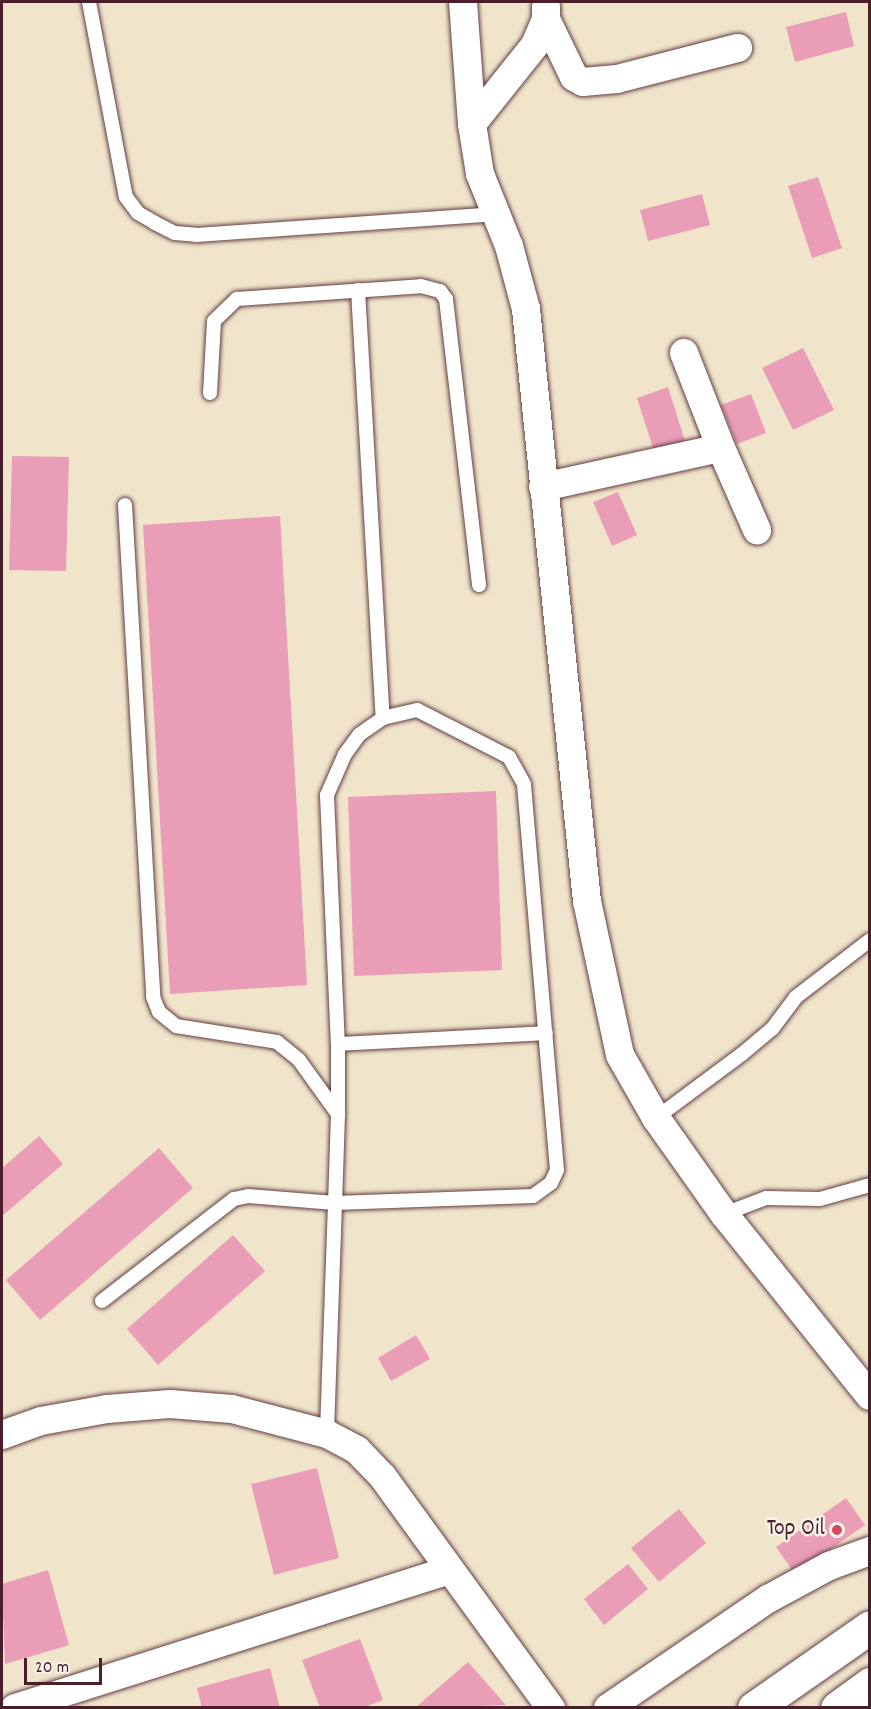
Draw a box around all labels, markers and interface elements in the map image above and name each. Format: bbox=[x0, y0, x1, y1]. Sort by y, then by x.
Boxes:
place label: Top Oil bbox=[766, 1516, 825, 1544]
marker: Top Oil bbox=[830, 1523, 844, 1537]
scale bar bbox=[27, 1646, 105, 1684]
text: 20 m bbox=[35, 1656, 69, 1681]

